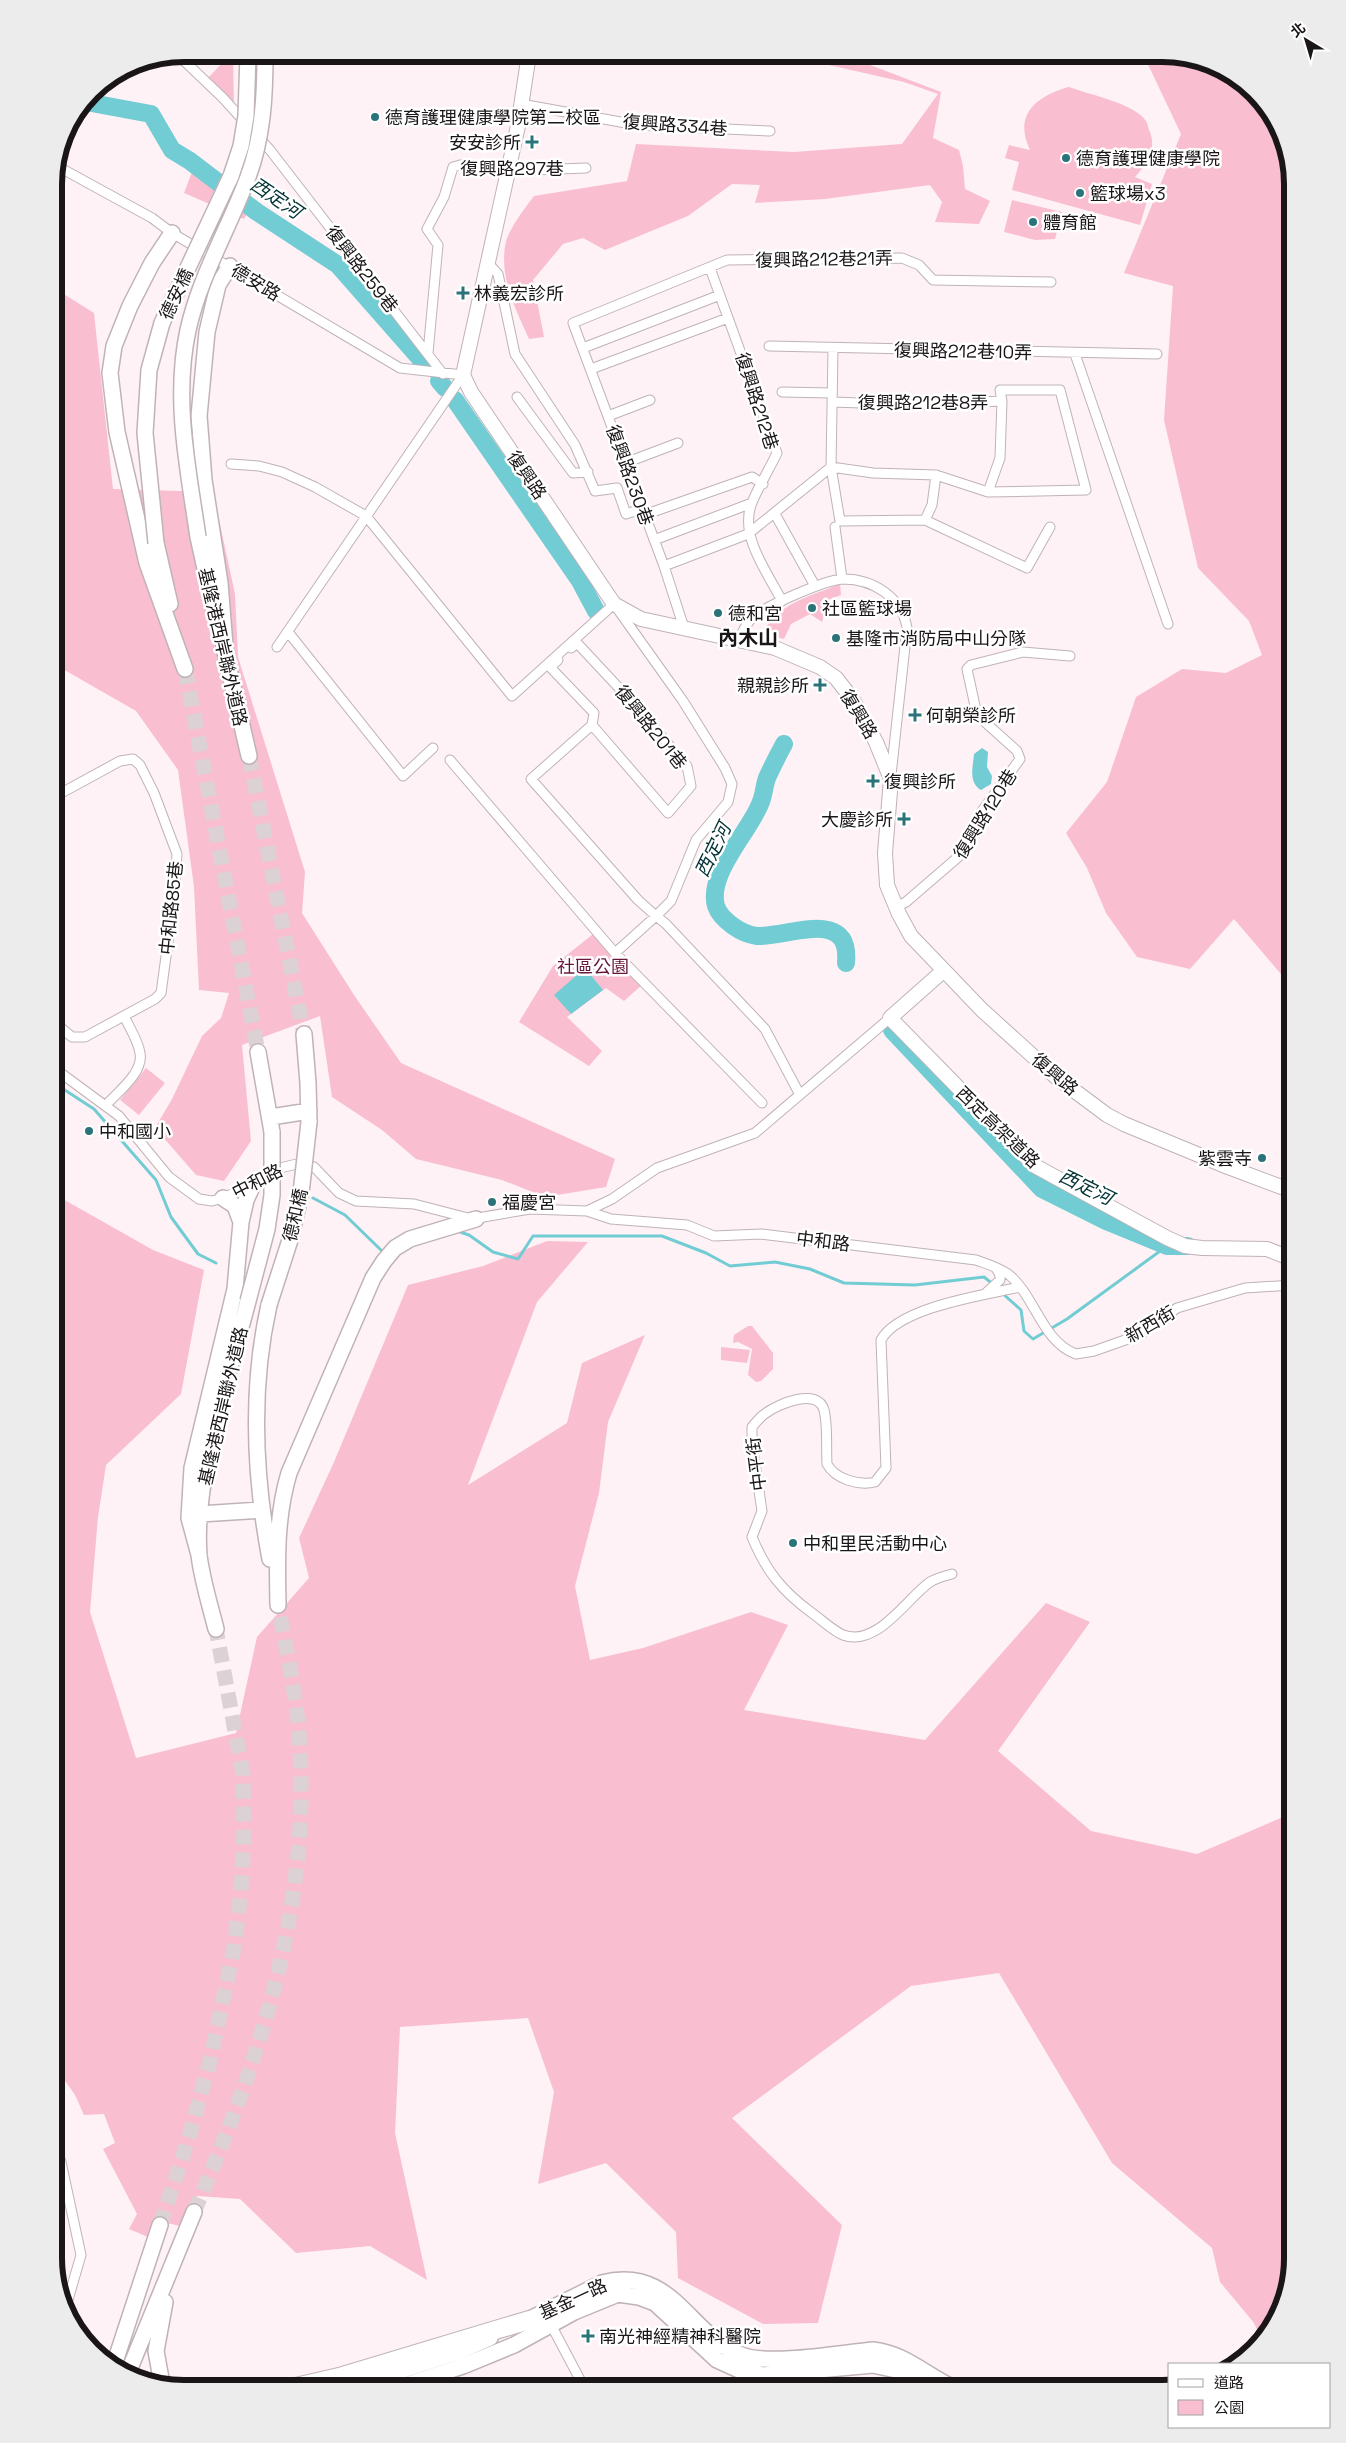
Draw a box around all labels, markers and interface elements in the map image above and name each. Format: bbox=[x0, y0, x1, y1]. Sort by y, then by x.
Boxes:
north arrow bbox=[1281, 15, 1331, 65]
text: 北 bbox=[1287, 18, 1309, 41]
place label: 德育護理健康學院第二校區 bbox=[385, 106, 601, 129]
street label: 復興路334巷 bbox=[622, 110, 728, 140]
marker: 德育護理健康學院第二校區 bbox=[369, 111, 381, 123]
place label: 安安診所 bbox=[449, 131, 521, 154]
marker: 安安診所 bbox=[525, 135, 539, 149]
place label: 德育護理健康學院 bbox=[1076, 147, 1220, 170]
marker: 德育護理健康學院 bbox=[1060, 152, 1072, 164]
street label: 復興路297巷 bbox=[460, 157, 564, 180]
water label: 西定河 bbox=[245, 172, 310, 227]
place label: 籃球場x3 bbox=[1090, 182, 1166, 205]
marker: 籃球場x3 bbox=[1074, 187, 1086, 199]
place label: 體育館 bbox=[1043, 211, 1097, 234]
marker: 體育館 bbox=[1027, 216, 1039, 228]
street label: 復興路259巷 bbox=[321, 221, 403, 317]
street label: 復興路212巷21弄 bbox=[755, 246, 893, 272]
street label: 德安路 bbox=[227, 258, 285, 306]
street label: 德安橋 bbox=[154, 265, 198, 323]
place label: 林義宏診所 bbox=[474, 282, 564, 305]
marker: 林義宏診所 bbox=[456, 286, 470, 300]
street label: 復興路212巷10弄 bbox=[894, 338, 1032, 364]
street label: 復興路212巷 bbox=[730, 349, 784, 453]
street label: 復興路212巷8弄 bbox=[858, 391, 988, 414]
street label: 復興路230巷 bbox=[601, 422, 659, 528]
street label: 復興路 bbox=[502, 446, 552, 504]
street label: 基隆港西岸聯外道路 bbox=[194, 565, 252, 729]
place label: 社區籃球場 bbox=[822, 597, 912, 620]
place label: 德和宮 bbox=[728, 602, 782, 625]
marker: 社區籃球場 bbox=[806, 602, 818, 614]
marker: 德和宮 bbox=[712, 607, 724, 619]
district label: 內木山 bbox=[718, 625, 778, 651]
place label: 基隆市消防局中山分隊 bbox=[846, 627, 1026, 650]
marker: 基隆市消防局中山分隊 bbox=[830, 632, 842, 644]
place label: 親親診所 bbox=[737, 674, 809, 697]
marker: 親親診所 bbox=[813, 678, 827, 692]
street label: 復興路201巷 bbox=[610, 680, 692, 774]
street label: 復興路 bbox=[835, 685, 883, 743]
place label: 何朝榮診所 bbox=[926, 704, 1016, 727]
marker: 何朝榮診所 bbox=[908, 708, 922, 722]
street label: 復興路120巷 bbox=[948, 765, 1022, 863]
place label: 復興診所 bbox=[884, 770, 956, 793]
marker: 復興診所 bbox=[866, 774, 880, 788]
place label: 大慶診所 bbox=[821, 808, 893, 831]
marker: 大慶診所 bbox=[897, 812, 911, 826]
water label: 西定河 bbox=[689, 815, 738, 881]
street label: 中和路85巷 bbox=[155, 860, 187, 956]
park label: 社區公園 bbox=[557, 955, 629, 978]
street label: 復興路 bbox=[1027, 1048, 1083, 1100]
street label: 西定高架道路 bbox=[951, 1081, 1045, 1173]
place label: 中和國小 bbox=[99, 1120, 171, 1143]
marker: 中和國小 bbox=[83, 1125, 95, 1137]
place label: 紫雲寺 bbox=[1198, 1147, 1252, 1170]
marker: 紫雲寺 bbox=[1256, 1152, 1268, 1164]
street label: 中和路 bbox=[228, 1158, 286, 1204]
water label: 西定河 bbox=[1055, 1163, 1121, 1212]
street label: 德和橋 bbox=[278, 1186, 312, 1244]
place label: 福慶宮 bbox=[502, 1191, 556, 1214]
marker: 福慶宮 bbox=[486, 1196, 498, 1208]
street label: 中和路 bbox=[795, 1226, 851, 1256]
street label: 新西街 bbox=[1121, 1301, 1179, 1347]
street label: 基隆港西岸聯外道路 bbox=[194, 1324, 252, 1488]
street label: 中平街 bbox=[741, 1436, 771, 1492]
place label: 中和里民活動中心 bbox=[803, 1532, 947, 1555]
marker: 中和里民活動中心 bbox=[787, 1537, 799, 1549]
street label: 基金一路 bbox=[536, 2273, 610, 2325]
place label: 南光神經精神科醫院 bbox=[599, 2325, 761, 2348]
marker: 南光神經精神科醫院 bbox=[581, 2329, 595, 2343]
legend bbox=[1168, 2363, 1331, 2428]
text: 道路 bbox=[1214, 2373, 1244, 2392]
text: 公園 bbox=[1214, 2398, 1244, 2417]

